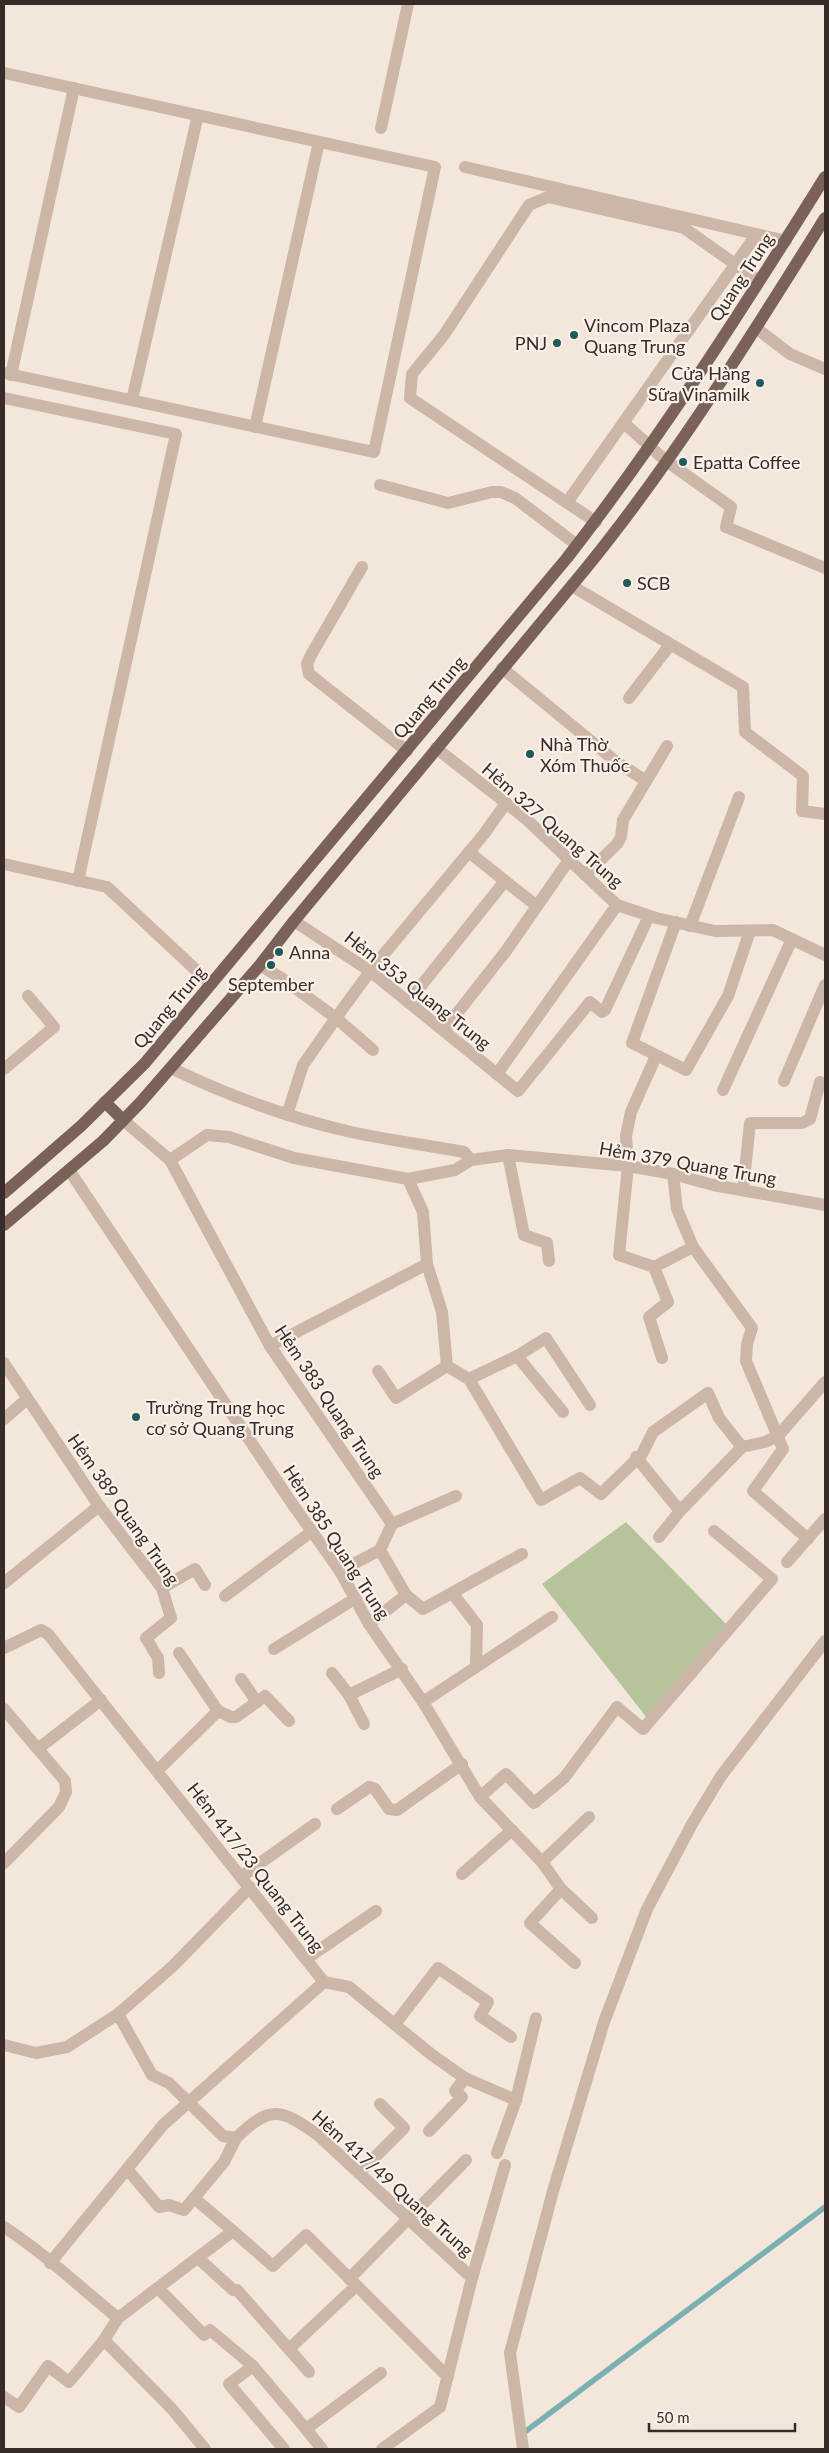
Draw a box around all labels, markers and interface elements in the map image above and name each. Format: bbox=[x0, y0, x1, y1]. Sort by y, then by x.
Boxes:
street label: Quang Trung bbox=[704, 228, 778, 326]
place label: Vincom Plaza Quang Trung bbox=[584, 314, 690, 357]
marker: Vincom Plaza Quang Trung bbox=[568, 329, 580, 341]
place label: PNJ bbox=[515, 332, 547, 354]
marker: PNJ bbox=[551, 337, 563, 349]
place label: Cửa Hàng Sữa Vinamilk bbox=[648, 362, 751, 405]
marker: Cửa Hàng Sữa Vinamilk bbox=[754, 377, 766, 389]
place label: Epatta Coffee bbox=[693, 451, 800, 473]
marker: Epatta Coffee bbox=[677, 456, 689, 468]
place label: SCB bbox=[637, 572, 670, 594]
marker: SCB bbox=[621, 577, 633, 589]
street label: Quang Trung bbox=[388, 651, 470, 743]
place label: Nhà Thờ Xóm Thuốc bbox=[540, 733, 630, 776]
marker: Nhà Thờ Xóm Thuốc bbox=[524, 748, 536, 760]
street label: Hẻm 327 Quang Trung bbox=[478, 758, 628, 892]
street label: Hẻm 353 Quang Trung bbox=[340, 926, 496, 1054]
place label: Anna bbox=[289, 941, 330, 963]
marker: Anna bbox=[273, 946, 285, 958]
marker: September bbox=[265, 959, 277, 971]
street label: Quang Trung bbox=[128, 961, 210, 1053]
place label: September bbox=[228, 973, 314, 995]
street label: Hẻm 379 Quang Trung bbox=[598, 1137, 778, 1189]
street label: Hẻm 383 Quang Trung bbox=[271, 1320, 389, 1482]
place label: Trường Trung học cơ sở Quang Trung bbox=[146, 1396, 294, 1439]
marker: Trường Trung học cơ sở Quang Trung bbox=[130, 1411, 142, 1423]
street label: Hẻm 389 Quang Trung bbox=[63, 1429, 185, 1589]
street label: Hẻm 385 Quang Trung bbox=[279, 1461, 395, 1623]
street label: Hẻm 417/23 Quang Trung bbox=[183, 1778, 329, 1956]
street label: Hẻm 417/49 Quang Trung bbox=[308, 2105, 478, 2261]
scale bar bbox=[649, 2400, 795, 2432]
text: 50 m bbox=[656, 2408, 690, 2426]

